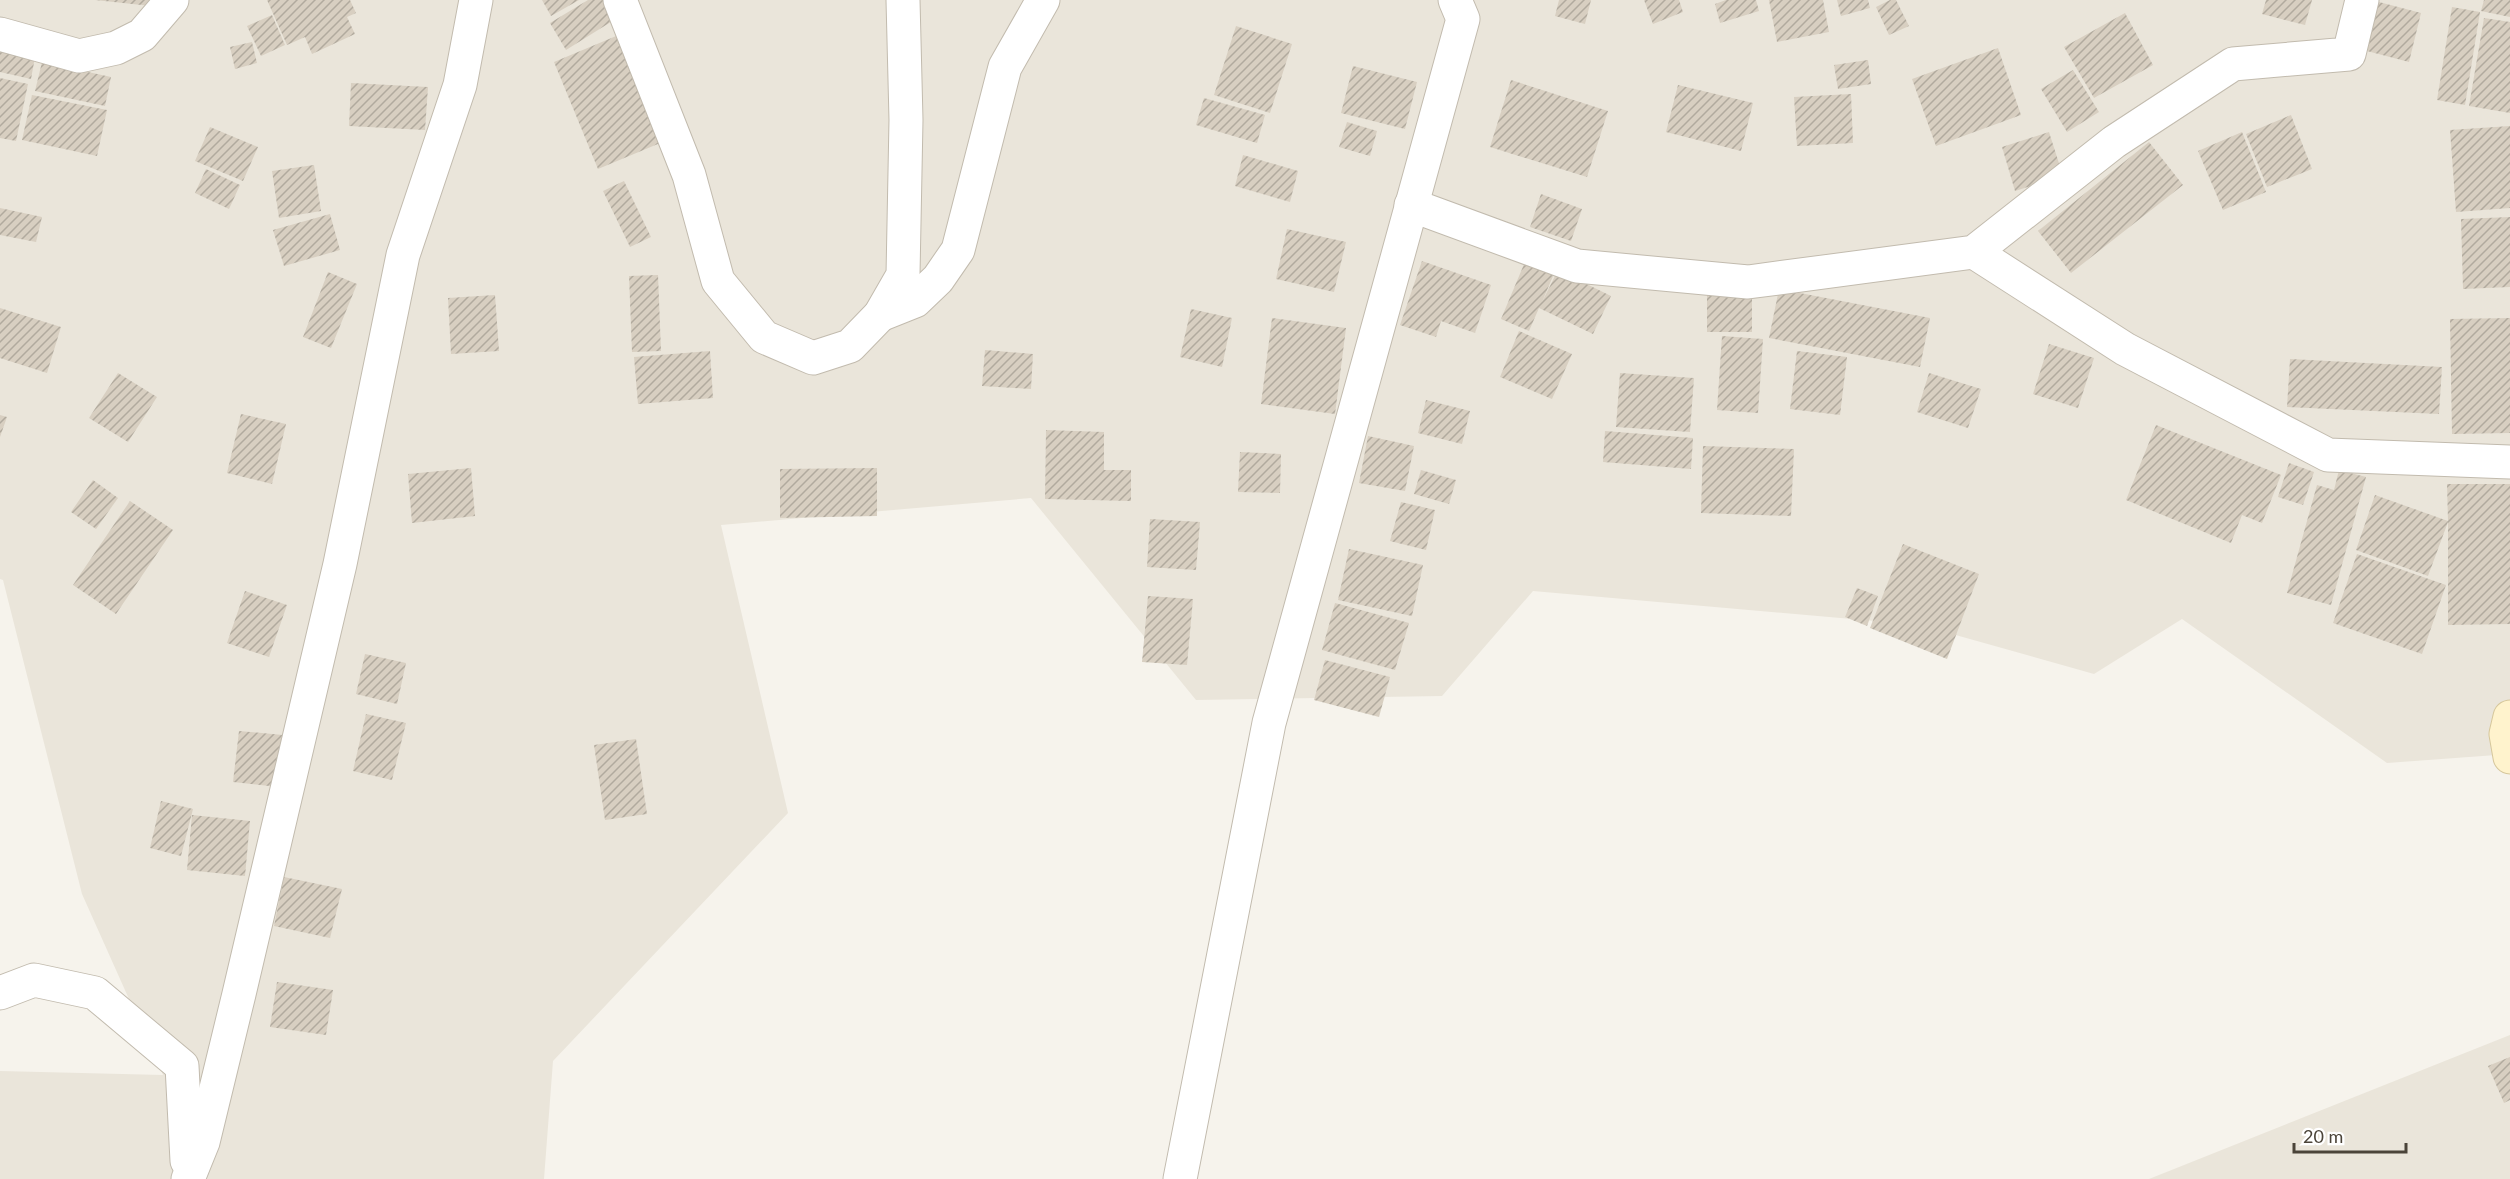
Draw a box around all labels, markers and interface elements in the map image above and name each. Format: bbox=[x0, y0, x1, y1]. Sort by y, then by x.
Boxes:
scale bar bbox=[2294, 1116, 2406, 1154]
text: 20 m bbox=[2303, 1125, 2343, 1147]

